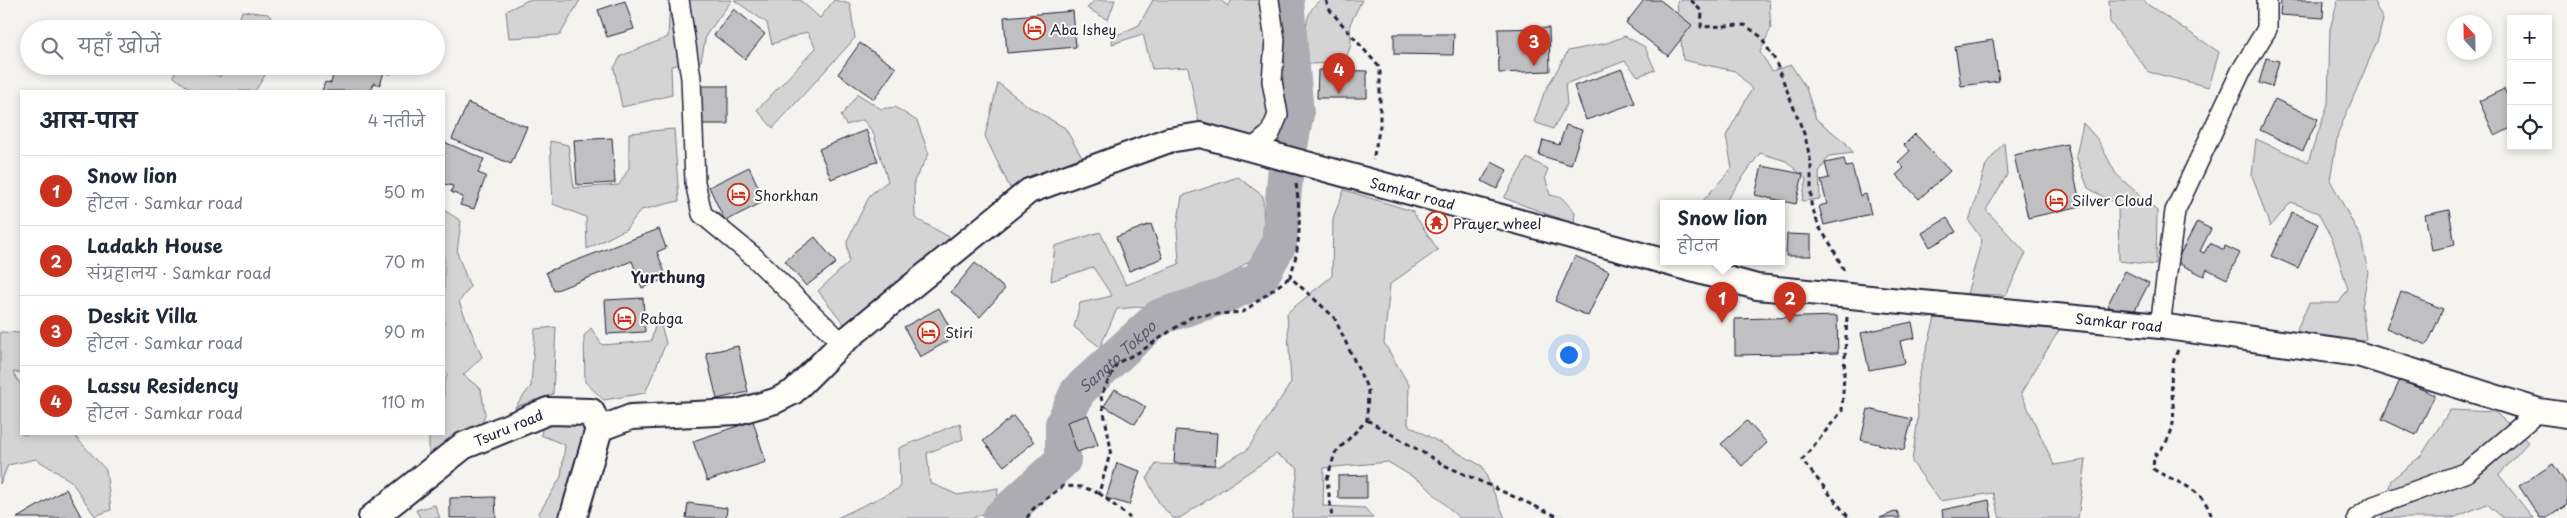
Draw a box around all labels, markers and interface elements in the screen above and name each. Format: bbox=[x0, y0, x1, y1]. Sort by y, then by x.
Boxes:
north arrow bbox=[2447, 15, 2492, 60]
map controls bbox=[2507, 15, 2552, 150]
button: + bbox=[2507, 15, 2552, 60]
hotel icon: Aba Ishey bbox=[1022, 17, 1046, 41]
place label: Aba Ishey bbox=[1050, 19, 1116, 40]
search box bbox=[20, 20, 445, 75]
pin: 3 bbox=[1518, 25, 1550, 66]
text: यहाँ खोजें bbox=[78, 31, 161, 59]
icon: search bbox=[38, 34, 66, 62]
pin: 4 bbox=[1323, 53, 1355, 94]
button: − bbox=[2507, 60, 2552, 105]
text: आस-पास bbox=[40, 103, 137, 135]
button: locate bbox=[2507, 105, 2552, 150]
text: 4 नतीजे bbox=[368, 108, 425, 132]
text: Snow lion bbox=[87, 161, 177, 189]
street label: Samkar road bbox=[1368, 171, 1457, 214]
text: 1 bbox=[52, 179, 60, 203]
text: 50 m bbox=[384, 179, 425, 203]
hotel icon: Shorkhan bbox=[726, 183, 750, 207]
place label: Shorkhan bbox=[754, 185, 818, 206]
hotel icon: Silver Cloud bbox=[2044, 188, 2068, 212]
text: होटल · Samkar road bbox=[87, 190, 243, 214]
place label: Silver Cloud bbox=[2072, 190, 2153, 211]
popup bbox=[1660, 200, 1785, 265]
text: Snow lion bbox=[1677, 203, 1768, 231]
temple icon: Prayer wheel bbox=[1425, 211, 1449, 235]
place label: Prayer wheel bbox=[1453, 213, 1541, 234]
text: Ladakh House bbox=[87, 231, 223, 259]
text: होटल bbox=[1677, 232, 1719, 256]
text: 2 bbox=[50, 249, 62, 273]
text: 70 m bbox=[385, 249, 425, 273]
text: संग्रहालय · Samkar road bbox=[87, 260, 271, 284]
district label: Yurthung bbox=[631, 264, 706, 288]
pin: 1 bbox=[1706, 282, 1738, 323]
pin: 2 bbox=[1774, 282, 1806, 323]
text: Deskit Villa bbox=[87, 301, 198, 329]
hotel icon: Rabga bbox=[612, 306, 636, 330]
street label: Samkar road bbox=[2075, 307, 2163, 337]
place label: Rabga bbox=[640, 308, 683, 329]
water label: Sangto Tokpo bbox=[1073, 313, 1161, 397]
text: 3 bbox=[51, 319, 61, 343]
text: 90 m bbox=[384, 319, 425, 343]
hotel icon: Stiri bbox=[917, 320, 941, 344]
place label: Stiri bbox=[945, 322, 973, 343]
text: होटल · Samkar road bbox=[87, 330, 243, 354]
your location bbox=[1556, 342, 1582, 368]
text: Lassu Residency bbox=[87, 371, 239, 399]
text: 4 bbox=[51, 389, 61, 413]
text: 110 m bbox=[382, 389, 425, 413]
text: होटल · Samkar road bbox=[87, 400, 243, 424]
street label: Tsuru road bbox=[470, 404, 546, 451]

